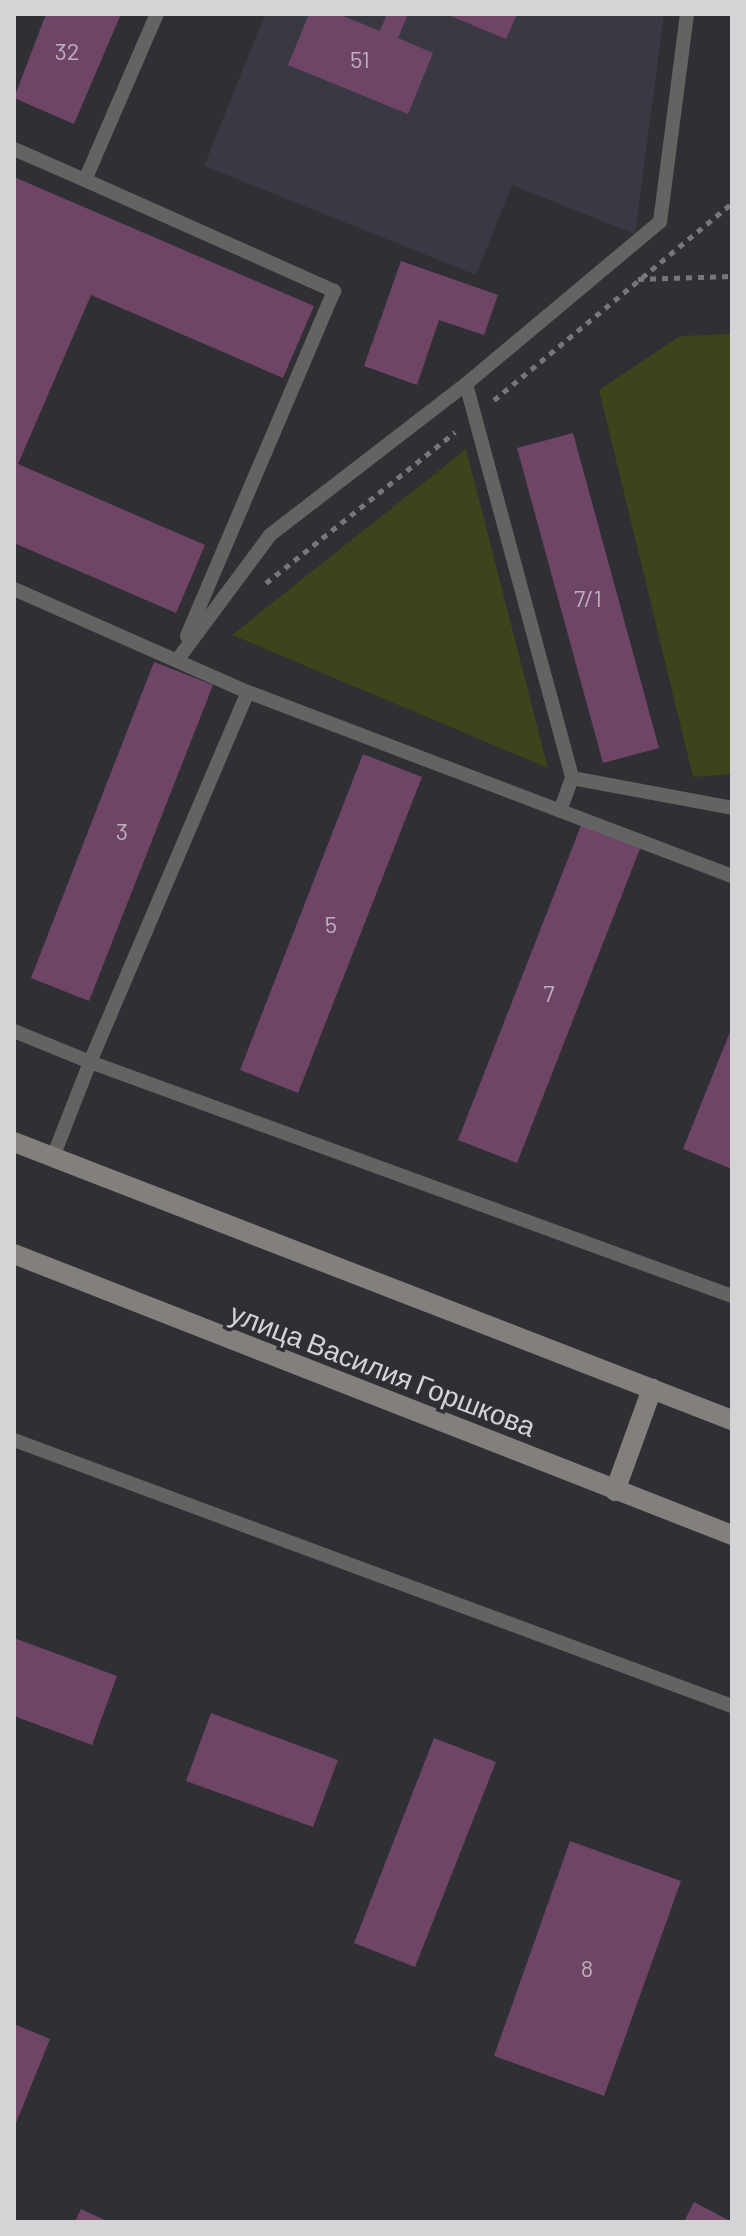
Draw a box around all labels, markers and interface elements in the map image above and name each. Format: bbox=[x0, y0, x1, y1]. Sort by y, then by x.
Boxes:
house number: 32 bbox=[54, 37, 80, 65]
house number: 51 bbox=[350, 45, 370, 73]
house number: 7/1 bbox=[574, 584, 602, 612]
house number: 3 bbox=[116, 817, 128, 845]
house number: 5 bbox=[325, 910, 337, 938]
house number: 7 bbox=[543, 979, 555, 1007]
street label: улица Василия Горшкова bbox=[226, 1295, 540, 1443]
house number: 8 bbox=[581, 1954, 593, 1982]

